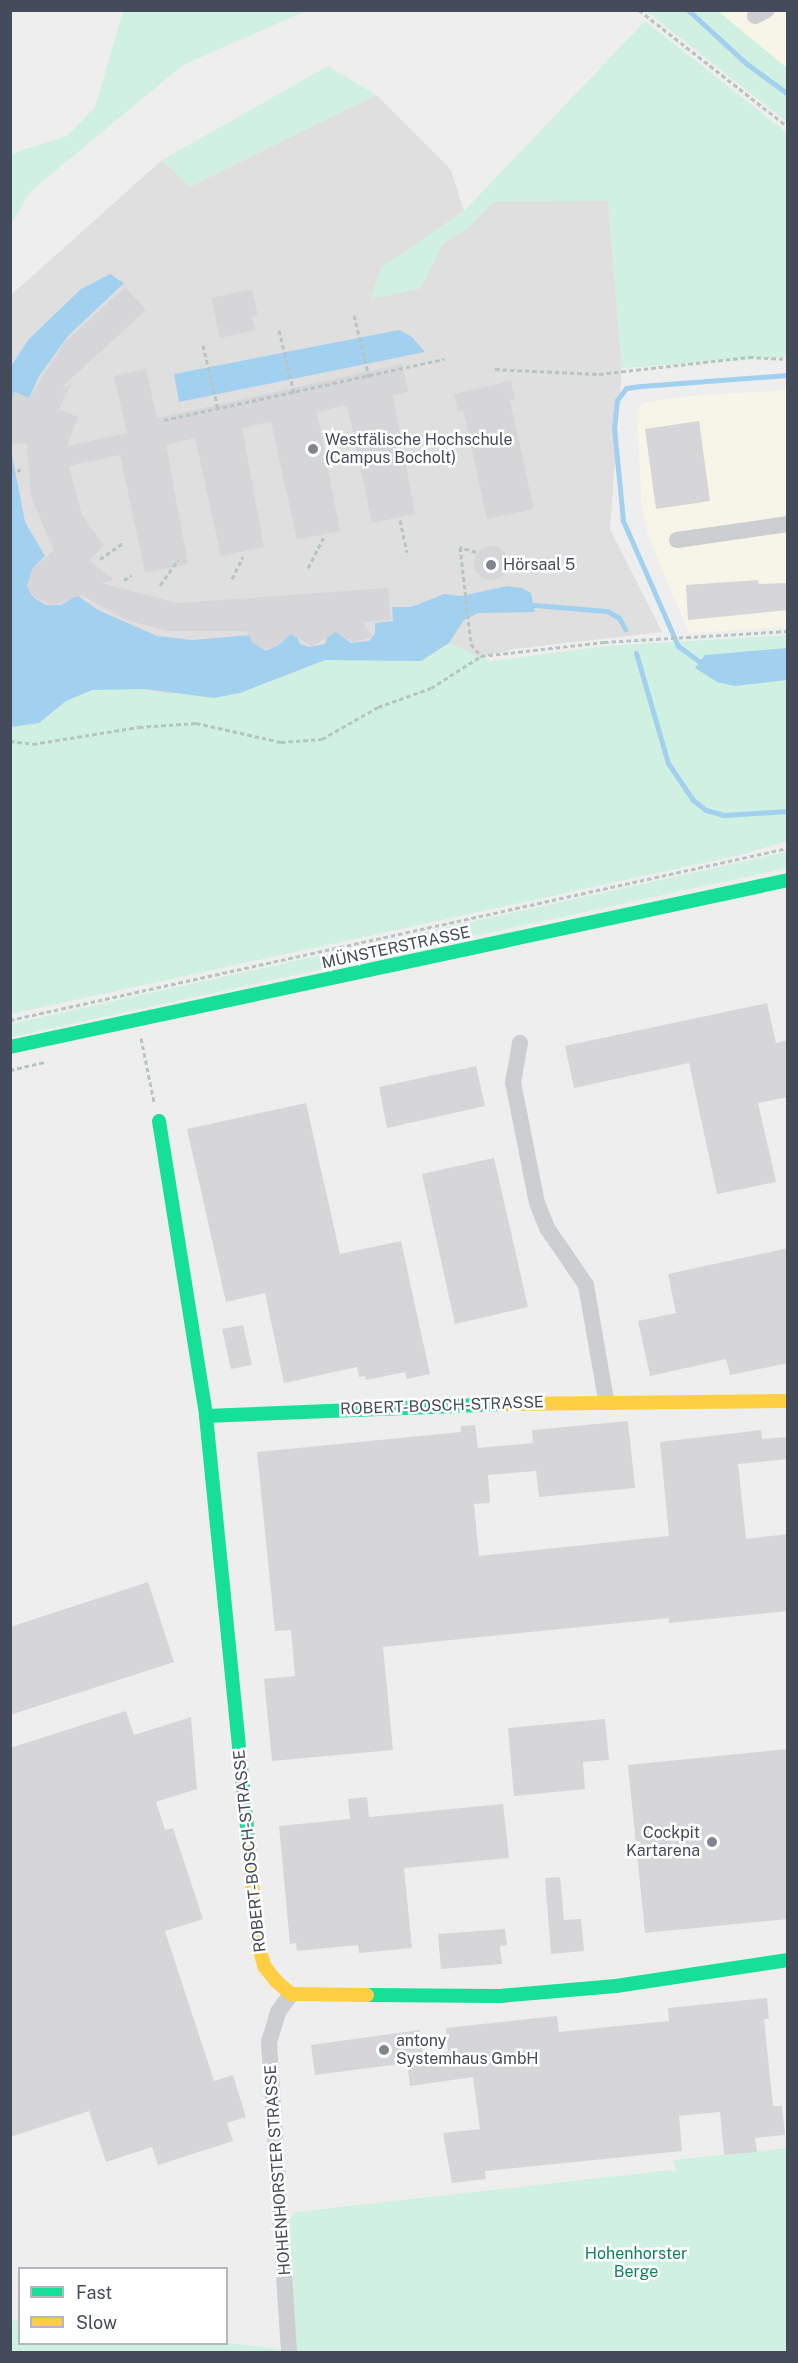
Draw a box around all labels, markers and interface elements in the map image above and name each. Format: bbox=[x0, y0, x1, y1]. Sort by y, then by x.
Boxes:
place label: Westfälische Hochschule (Campus Bocholt) bbox=[325, 430, 513, 468]
marker: Westfälische Hochschule (Campus Bocholt) bbox=[306, 442, 320, 456]
place label: Hörsaal 5 bbox=[503, 555, 575, 575]
marker: Hörsaal 5 bbox=[484, 558, 498, 572]
street label: MÜNSTERSTRASSE bbox=[320, 923, 472, 973]
street label: ROBERT-BOSCH-STRASSE bbox=[340, 1393, 544, 1419]
street label: ROBERT-BOSCH-STRASSE bbox=[230, 1749, 270, 1953]
place label: Cockpit Kartarena bbox=[626, 1823, 700, 1861]
marker: Cockpit Kartarena bbox=[705, 1835, 719, 1849]
place label: antony Systemhaus GmbH bbox=[396, 2031, 539, 2069]
marker: antony Systemhaus GmbH bbox=[377, 2043, 391, 2057]
street label: HOHENHORSTER STRASSE bbox=[261, 2064, 295, 2276]
park label: Hohenhorster Berge bbox=[585, 2244, 687, 2282]
legend bbox=[18, 2267, 228, 2345]
text: Fast bbox=[76, 2282, 112, 2303]
text: Slow bbox=[76, 2312, 117, 2333]

